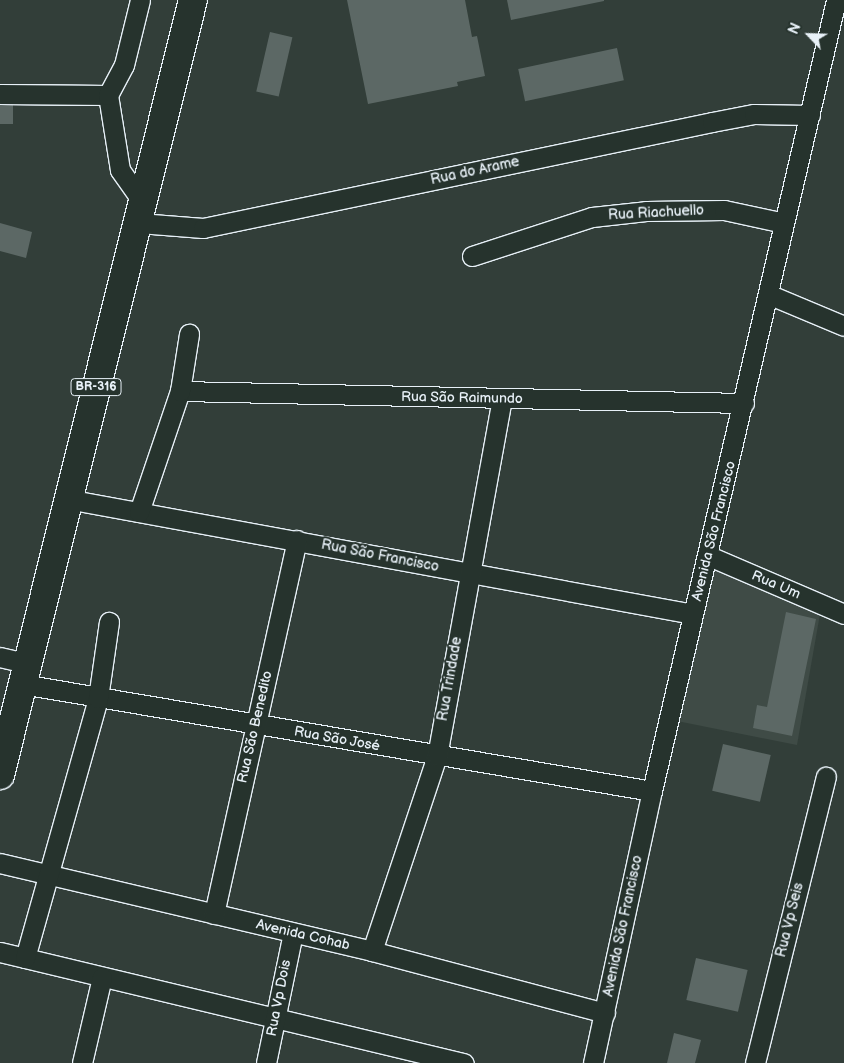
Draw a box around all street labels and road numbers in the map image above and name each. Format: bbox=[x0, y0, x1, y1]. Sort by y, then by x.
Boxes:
street label: Rua do Arame bbox=[429, 153, 521, 189]
street label: Rua Riachuello bbox=[608, 202, 704, 224]
road number: BR-316 bbox=[70, 378, 122, 397]
street label: Rua São Raimundo bbox=[401, 389, 523, 407]
street label: Avenida São Francisco bbox=[688, 459, 740, 603]
street label: Rua São Francisco bbox=[320, 536, 440, 576]
street label: Rua Um bbox=[749, 567, 803, 603]
street label: Rua Trindade bbox=[434, 635, 466, 723]
street label: Rua São Benedito bbox=[234, 669, 276, 785]
street label: Rua São José bbox=[292, 723, 382, 755]
street label: Avenida São Francisco bbox=[600, 854, 646, 998]
street label: Rua Vp Seis bbox=[773, 881, 807, 959]
street label: Avenida Cohab bbox=[255, 916, 351, 954]
street label: Rua Vp Dois bbox=[263, 958, 295, 1038]

